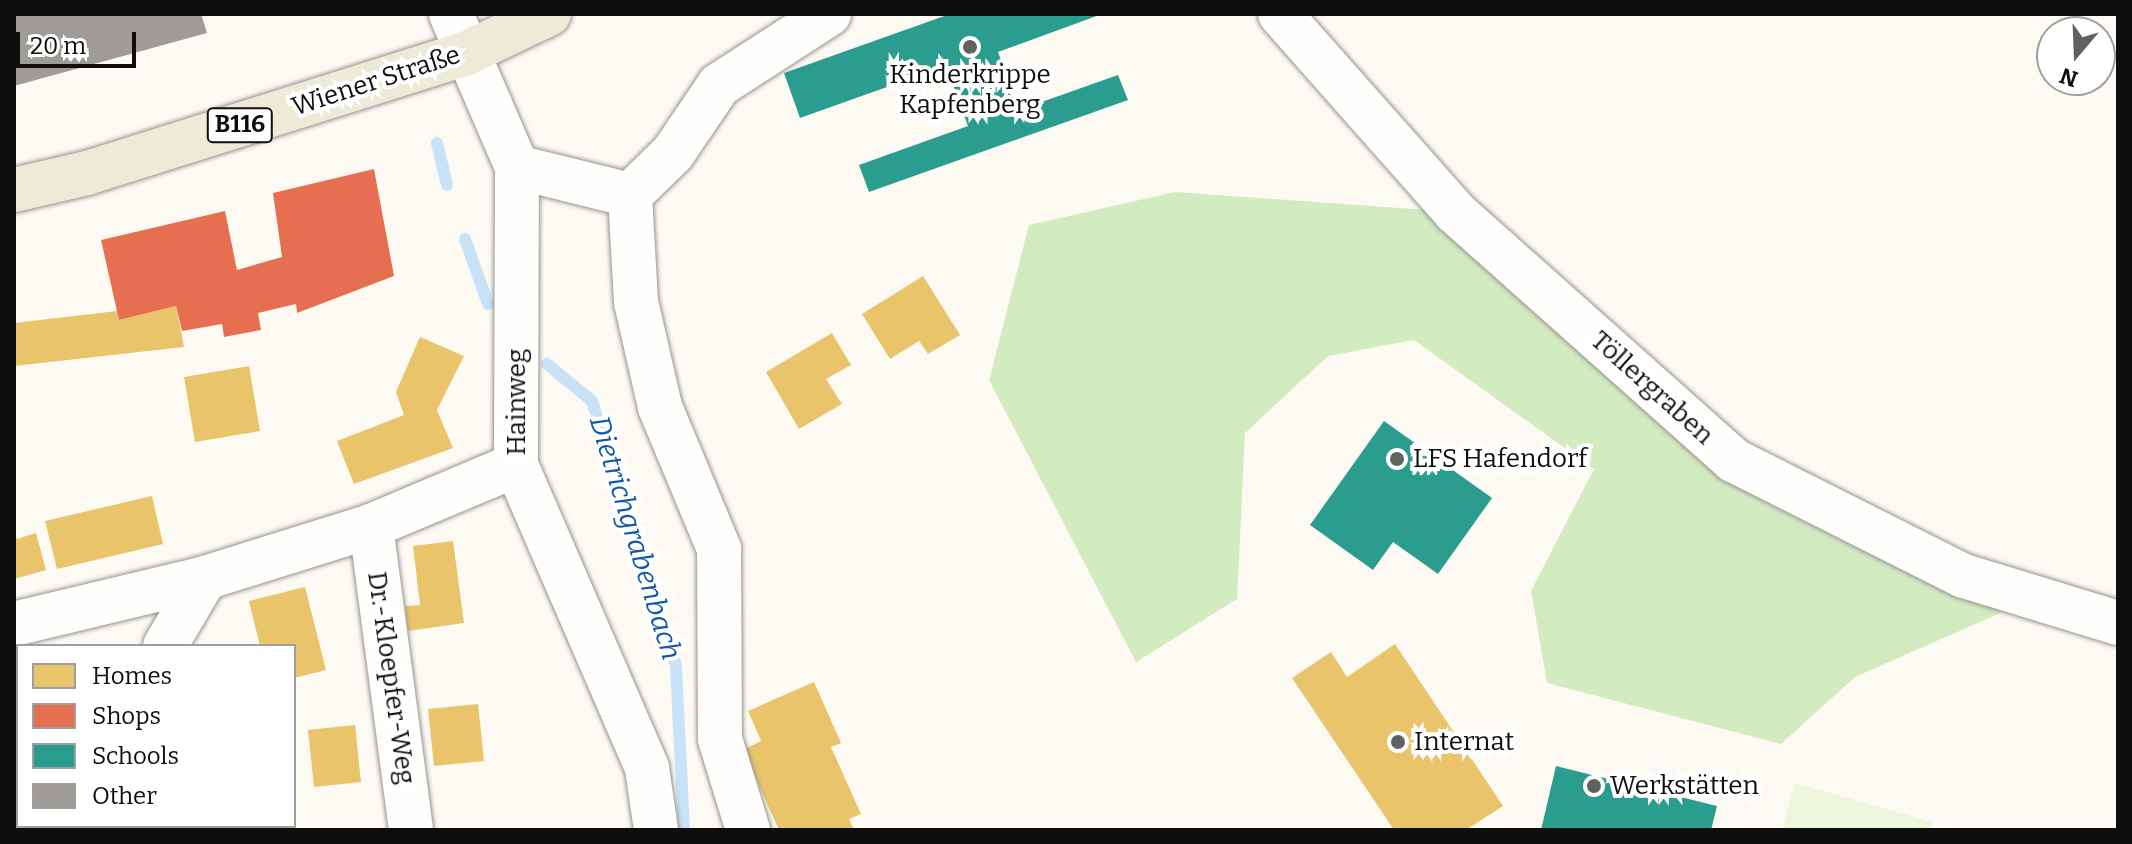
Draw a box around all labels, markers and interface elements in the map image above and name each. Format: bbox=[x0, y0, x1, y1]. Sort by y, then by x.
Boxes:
scale bar bbox=[20, 16, 140, 66]
north arrow bbox=[2036, 16, 2116, 96]
text: 20 m bbox=[30, 32, 86, 60]
marker: Kinderkrippe Kapfenberg bbox=[961, 38, 979, 56]
street label: Wiener Straße bbox=[288, 39, 464, 123]
place label: Kinderkrippe Kapfenberg bbox=[889, 59, 1051, 120]
text: N bbox=[2056, 62, 2081, 93]
road number: B116 bbox=[206, 105, 274, 145]
street label: Töllergraben bbox=[1584, 325, 1720, 451]
street label: Hainweg bbox=[501, 348, 533, 456]
water label: Dietrichgrabenbach bbox=[582, 412, 688, 664]
place label: LFS Hafendorf bbox=[1413, 443, 1587, 475]
marker: LFS Hafendorf bbox=[1388, 450, 1406, 468]
street label: Dr.-Kloepfer-Weg bbox=[361, 570, 421, 786]
legend bbox=[16, 644, 296, 828]
text: Homes bbox=[92, 662, 172, 690]
text: Shops bbox=[92, 702, 161, 730]
place label: Internat bbox=[1414, 726, 1514, 758]
marker: Internat bbox=[1389, 733, 1407, 751]
text: Schools bbox=[92, 742, 179, 770]
place label: Werkstätten bbox=[1610, 770, 1759, 802]
marker: Werkstätten bbox=[1585, 777, 1603, 795]
text: Other bbox=[92, 782, 157, 810]

